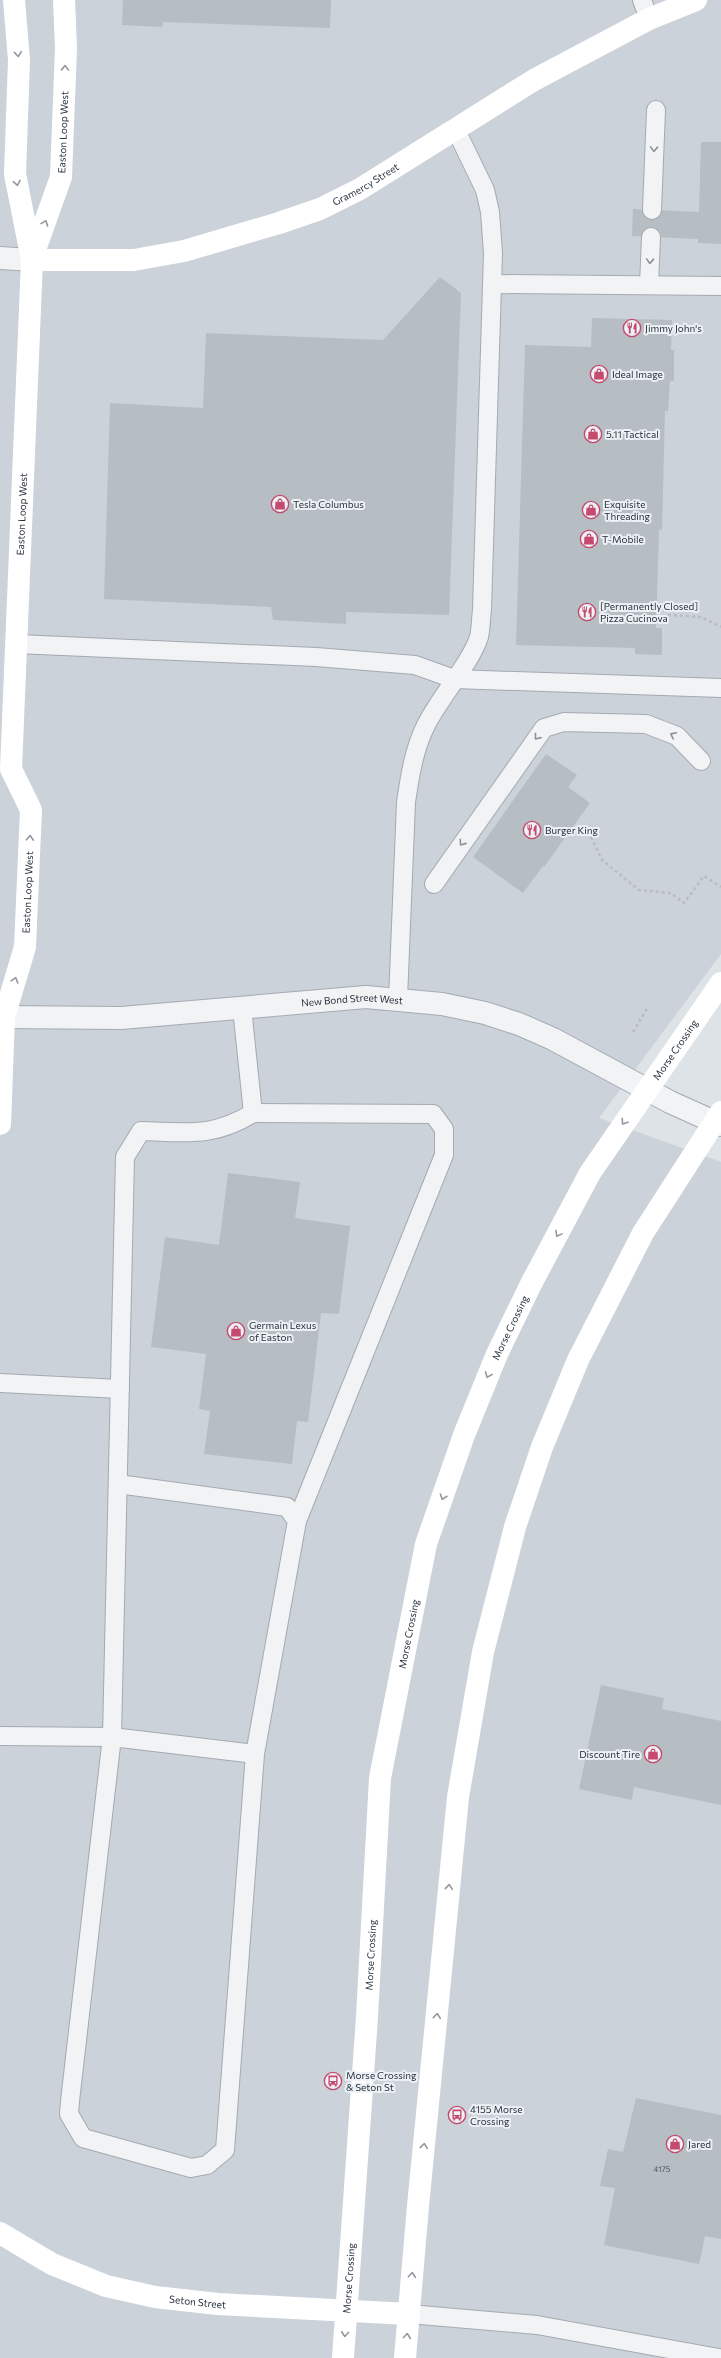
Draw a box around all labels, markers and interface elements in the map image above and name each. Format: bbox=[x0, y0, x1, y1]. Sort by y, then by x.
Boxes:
one-way arrow bbox=[14, 51, 23, 57]
one-way arrow bbox=[61, 65, 70, 71]
street label: Easton Loop West bbox=[55, 91, 70, 173]
one-way arrow bbox=[650, 146, 658, 152]
street label: Gramercy Street bbox=[330, 160, 401, 208]
one-way arrow bbox=[12, 180, 20, 186]
one-way arrow bbox=[40, 219, 48, 226]
one-way arrow bbox=[646, 258, 654, 264]
restaurant icon: Jimmy John's bbox=[622, 318, 642, 338]
place label: Jimmy John's bbox=[645, 322, 702, 334]
shop icon: Ideal Image bbox=[589, 364, 609, 384]
place label: Ideal Image bbox=[612, 368, 663, 380]
shop icon: 5.11 Tactical bbox=[583, 424, 603, 444]
place label: 5.11 Tactical bbox=[606, 428, 659, 440]
street label: Easton Loop West bbox=[14, 473, 29, 556]
shop icon: Tesla Columbus bbox=[270, 494, 290, 514]
place label: Tesla Columbus bbox=[293, 498, 364, 510]
place label: Exquisite Threading bbox=[604, 498, 651, 522]
shop icon: Exquisite Threading bbox=[581, 500, 601, 520]
shop icon: T-Mobile bbox=[579, 529, 599, 549]
place label: T-Mobile bbox=[602, 533, 644, 545]
place label: [Permanently Closed] Pizza Cucinova bbox=[600, 600, 698, 624]
restaurant icon: [Permanently Closed] Pizza Cucinova bbox=[577, 602, 597, 622]
one-way arrow bbox=[534, 732, 541, 739]
one-way arrow bbox=[670, 732, 677, 740]
restaurant icon: Burger King bbox=[522, 820, 542, 840]
place label: Burger King bbox=[545, 824, 599, 836]
one-way arrow bbox=[26, 835, 34, 841]
one-way arrow bbox=[459, 839, 467, 846]
street label: Easton Loop West bbox=[20, 851, 35, 934]
one-way arrow bbox=[10, 977, 19, 984]
street label: New Bond Street West bbox=[301, 991, 404, 1009]
street label: Morse Crossing bbox=[650, 1017, 700, 1082]
one-way arrow bbox=[621, 1118, 629, 1125]
one-way arrow bbox=[555, 1229, 562, 1237]
street label: Morse Crossing bbox=[489, 1293, 531, 1362]
place label: Germain Lexus of Easton bbox=[249, 1319, 317, 1343]
shop icon: Germain Lexus of Easton bbox=[226, 1321, 246, 1341]
one-way arrow bbox=[485, 1371, 493, 1379]
one-way arrow bbox=[439, 1493, 447, 1500]
street label: Morse Crossing bbox=[396, 1598, 421, 1670]
shop icon: Discount Tire bbox=[643, 1744, 663, 1764]
place label: Discount Tire bbox=[579, 1748, 640, 1760]
one-way arrow bbox=[445, 1884, 454, 1890]
street label: Morse Crossing bbox=[362, 1919, 378, 1990]
one-way arrow bbox=[432, 2013, 441, 2019]
place label: Morse Crossing & Seton St bbox=[346, 2069, 417, 2093]
bus stop icon: Morse Crossing & Seton St bbox=[323, 2071, 343, 2091]
place label: 4155 Morse Crossing bbox=[470, 2103, 523, 2127]
bus stop icon: 4155 Morse Crossing bbox=[447, 2105, 467, 2125]
shop icon: Jared bbox=[665, 2134, 685, 2154]
place label: Jared bbox=[688, 2138, 711, 2150]
one-way arrow bbox=[419, 2143, 428, 2149]
house number: 4175 bbox=[654, 2164, 671, 2174]
street label: Morse Crossing bbox=[340, 2242, 357, 2314]
one-way arrow bbox=[407, 2272, 416, 2278]
street label: Seton Street bbox=[169, 2293, 226, 2310]
one-way arrow bbox=[340, 2331, 349, 2337]
one-way arrow bbox=[402, 2333, 411, 2339]

